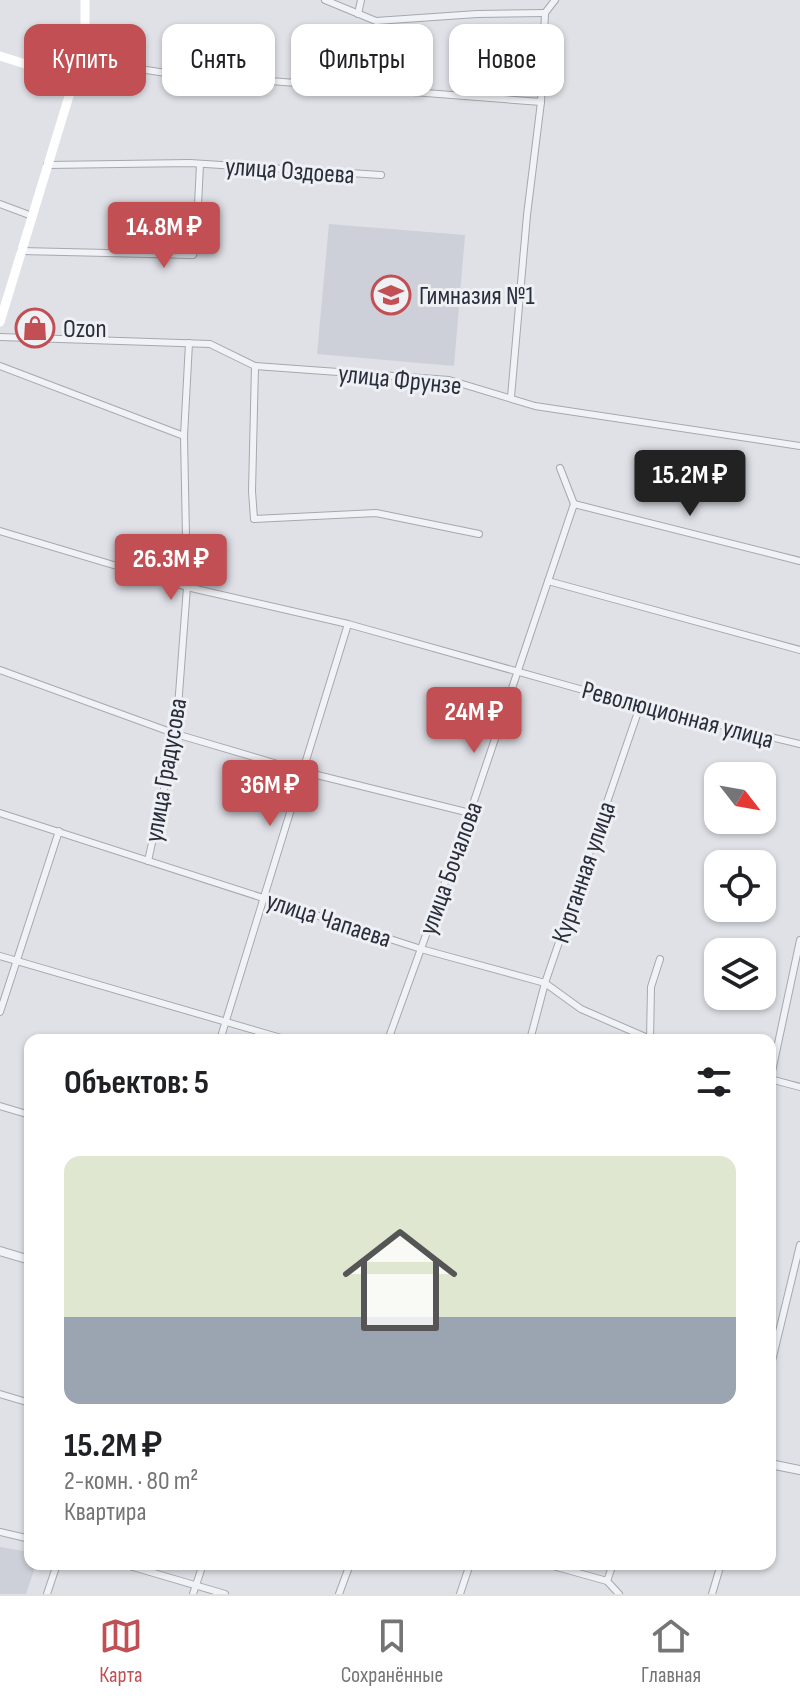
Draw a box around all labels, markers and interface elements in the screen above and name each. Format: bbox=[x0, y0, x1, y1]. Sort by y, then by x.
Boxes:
chip: Купить bbox=[24, 24, 146, 96]
chip: Снять bbox=[162, 24, 275, 96]
chip: Фильтры bbox=[291, 24, 433, 96]
chip: Новое bbox=[449, 24, 564, 96]
street label: улица Оздоева bbox=[224, 152, 356, 191]
pin: 14.8M ₽ bbox=[90, 202, 238, 270]
text: 14.8M ₽ bbox=[126, 212, 202, 243]
school or university icon: Гимназия №1 bbox=[370, 274, 412, 316]
place label: Гимназия №1 bbox=[419, 281, 535, 312]
shop icon: Ozon bbox=[14, 307, 56, 349]
place label: Ozon bbox=[63, 314, 107, 345]
street label: улица Фрунзе bbox=[337, 359, 463, 402]
pin: 15.2M ₽ bbox=[616, 450, 764, 518]
text: 15.2M ₽ bbox=[652, 460, 728, 491]
pin: 26.3M ₽ bbox=[97, 534, 245, 602]
text: 26.3M ₽ bbox=[133, 544, 209, 575]
street label: Революционная улица bbox=[578, 675, 777, 756]
pin: 24M ₽ bbox=[418, 687, 530, 755]
street label: улица Градусова bbox=[139, 696, 194, 845]
text: 24M ₽ bbox=[444, 697, 504, 728]
pin: 36M ₽ bbox=[214, 760, 326, 828]
north arrow bbox=[704, 762, 776, 834]
map controls bbox=[704, 762, 776, 1010]
text: 36M ₽ bbox=[240, 770, 300, 801]
street label: улица Бочалова bbox=[413, 798, 490, 939]
street label: Курганная улица bbox=[546, 798, 623, 947]
button: locate bbox=[704, 850, 776, 922]
street label: улица Чапаева bbox=[262, 886, 395, 955]
button: layers bbox=[704, 938, 776, 1010]
icon: filters bbox=[692, 1060, 736, 1104]
text: Объектов: 5 bbox=[64, 1062, 209, 1103]
icon: home bbox=[328, 1208, 472, 1352]
text: 15.2M ₽ bbox=[64, 1425, 162, 1466]
text: 2-комн. · 80 m² bbox=[64, 1466, 198, 1497]
text: Квартира bbox=[64, 1497, 147, 1528]
tab: Карта bbox=[99, 1614, 143, 1689]
tab: Сохранённые bbox=[341, 1614, 443, 1689]
tab: Главная bbox=[641, 1614, 701, 1689]

